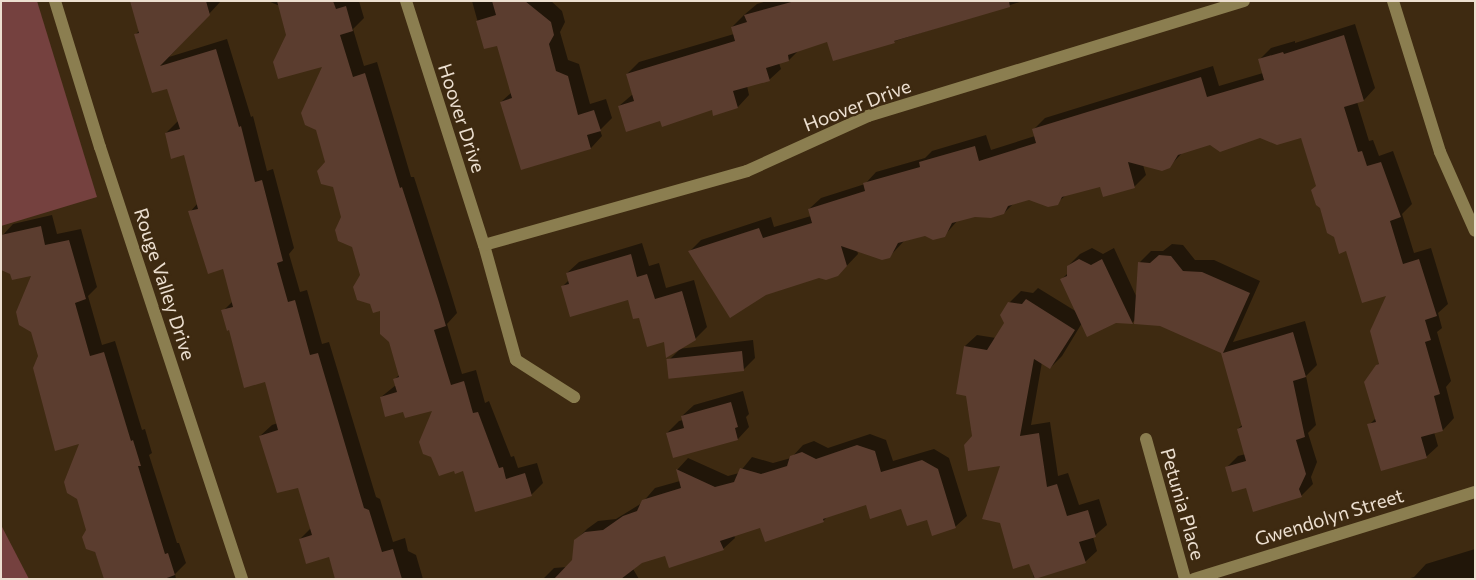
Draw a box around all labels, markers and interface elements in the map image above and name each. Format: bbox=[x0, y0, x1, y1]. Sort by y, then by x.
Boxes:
street label: Hoover Drive bbox=[434, 61, 490, 175]
street label: Hoover Drive bbox=[800, 74, 914, 136]
street label: Rouge Valley Drive bbox=[130, 205, 200, 363]
street label: Petunia Place bbox=[1156, 445, 1210, 563]
street label: Gwendolyn Street bbox=[1252, 484, 1406, 550]

